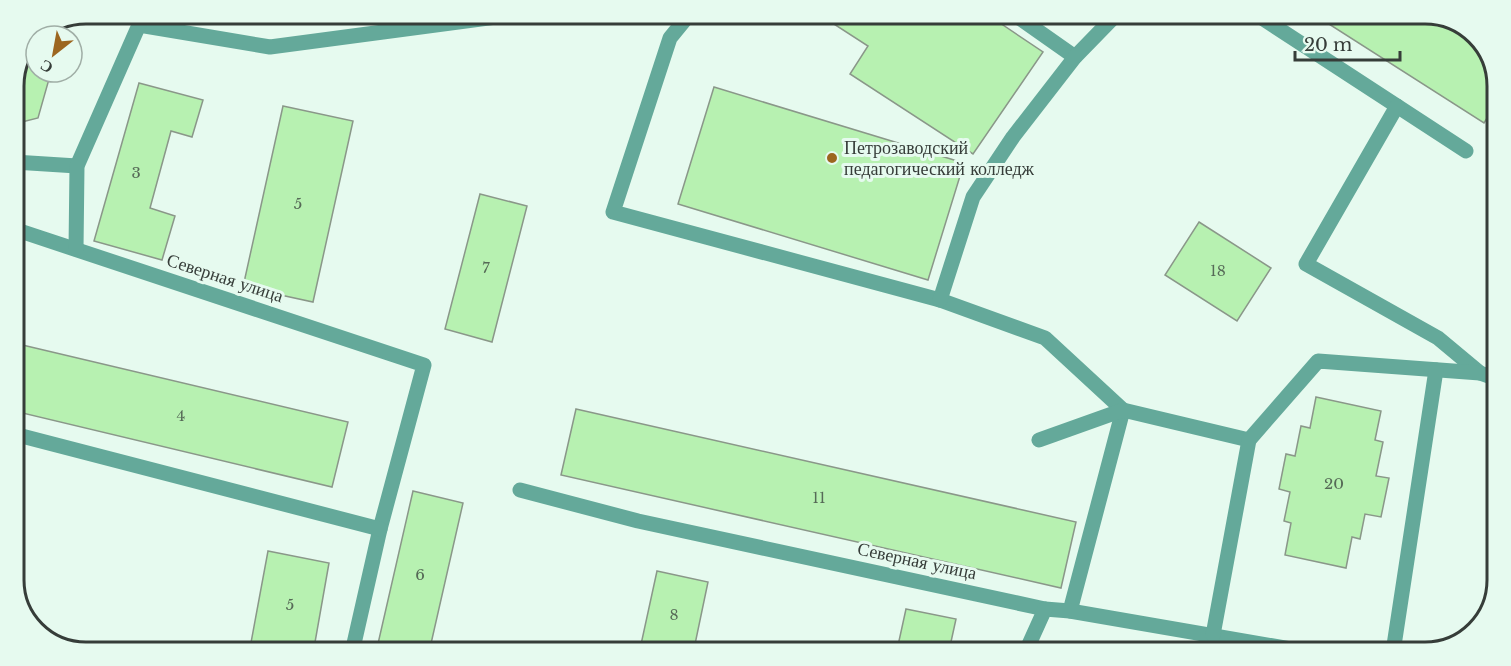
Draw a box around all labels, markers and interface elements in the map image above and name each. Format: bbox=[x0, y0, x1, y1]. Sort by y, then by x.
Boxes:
north arrow bbox=[24, 24, 84, 84]
scale bar bbox=[1295, 24, 1400, 62]
text: 20 m bbox=[1304, 34, 1352, 56]
text: С bbox=[36, 55, 56, 78]
place label: Петрозаводский педагогический колледж bbox=[844, 137, 1035, 180]
marker: Петрозаводский педагогический колледж bbox=[825, 151, 839, 165]
house number: 3 bbox=[131, 163, 141, 182]
house number: 5 bbox=[294, 194, 302, 213]
street label: Северная улица bbox=[164, 249, 286, 307]
house number: 7 bbox=[482, 258, 490, 277]
house number: 18 bbox=[1210, 261, 1226, 280]
house number: 4 bbox=[177, 406, 185, 425]
house number: 20 bbox=[1324, 474, 1344, 493]
house number: 11 bbox=[812, 488, 826, 507]
street label: Северная улица bbox=[855, 538, 979, 584]
house number: 6 bbox=[415, 565, 425, 584]
house number: 5 bbox=[286, 595, 294, 614]
house number: 8 bbox=[669, 605, 679, 624]

